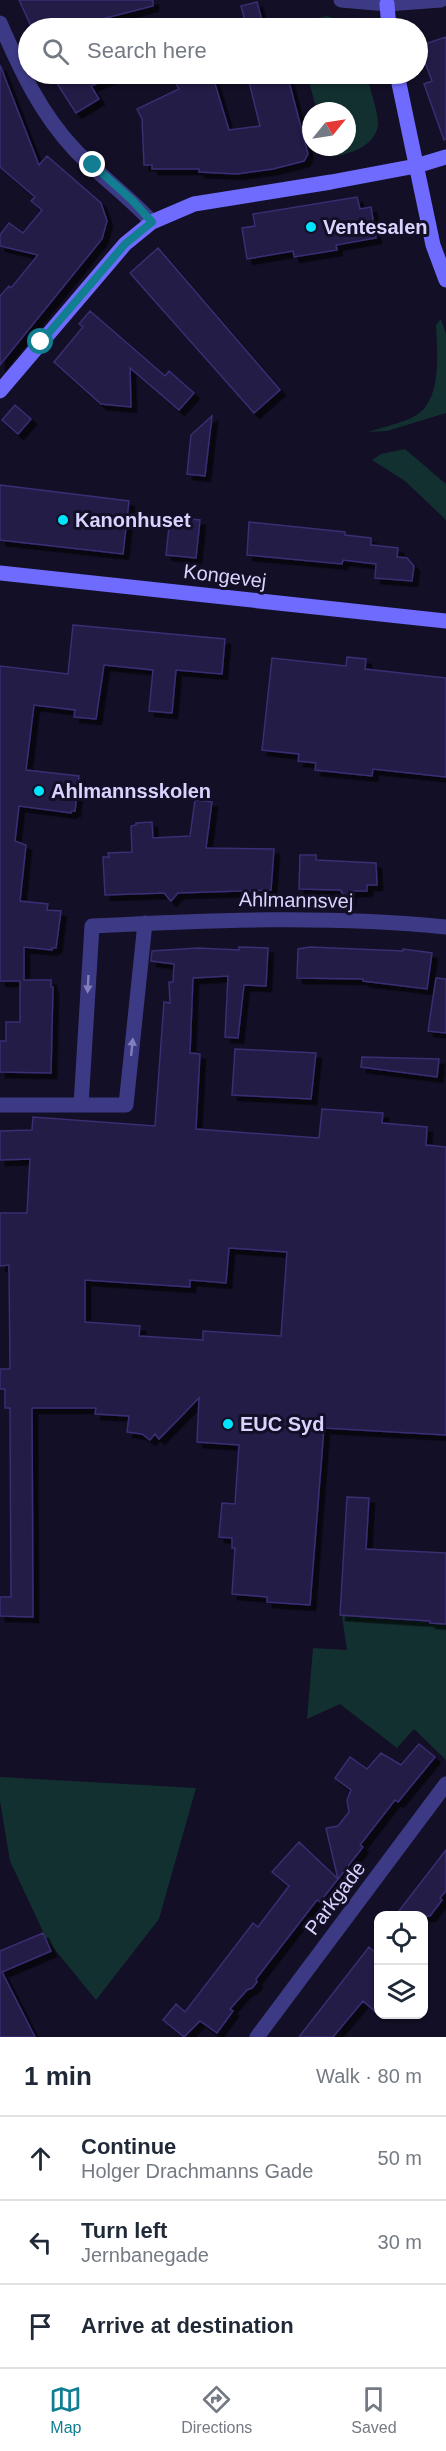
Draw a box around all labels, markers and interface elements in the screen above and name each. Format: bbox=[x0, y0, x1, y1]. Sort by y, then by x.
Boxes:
search box bbox=[18, 18, 428, 84]
icon: search bbox=[39, 35, 72, 68]
text: Search here bbox=[87, 38, 207, 63]
north arrow bbox=[302, 102, 356, 156]
route end bbox=[79, 151, 105, 177]
place label: Ventesalen bbox=[323, 216, 428, 238]
marker: Ventesalen bbox=[304, 220, 318, 234]
route start bbox=[27, 328, 53, 354]
place label: Kanonhuset bbox=[75, 509, 191, 531]
marker: Kanonhuset bbox=[56, 513, 70, 527]
street label: Kongevej bbox=[182, 560, 268, 592]
place label: Ahlmannsskolen bbox=[51, 780, 211, 802]
marker: Ahlmannsskolen bbox=[32, 784, 46, 798]
street label: Ahlmannsvej bbox=[239, 888, 353, 912]
one-way arrow bbox=[83, 975, 93, 994]
one-way arrow bbox=[127, 1037, 137, 1056]
place label: EUC Syd bbox=[240, 1413, 324, 1435]
marker: EUC Syd bbox=[221, 1417, 235, 1431]
street label: Parkgade bbox=[300, 1857, 370, 1939]
map controls bbox=[374, 1911, 428, 2019]
button: locate bbox=[374, 1911, 428, 1965]
button: layers bbox=[374, 1965, 428, 2019]
text: 1 min bbox=[24, 2061, 92, 2091]
text: Walk · 80 m bbox=[316, 2065, 422, 2087]
text: Continue bbox=[81, 2134, 176, 2159]
icon: ahead bbox=[24, 2142, 57, 2175]
text: 50 m bbox=[378, 2147, 422, 2169]
text: Holger Drachmanns Gade bbox=[81, 2160, 313, 2182]
text: Turn left bbox=[81, 2218, 167, 2243]
icon: left bbox=[24, 2226, 57, 2259]
text: 30 m bbox=[378, 2231, 422, 2253]
text: Jernbanegade bbox=[81, 2244, 209, 2266]
icon: arrive bbox=[24, 2310, 57, 2343]
text: Arrive at destination bbox=[81, 2313, 294, 2338]
tab: Map bbox=[49, 2383, 82, 2437]
tab: Directions bbox=[181, 2383, 252, 2437]
tab: Saved bbox=[351, 2383, 397, 2437]

